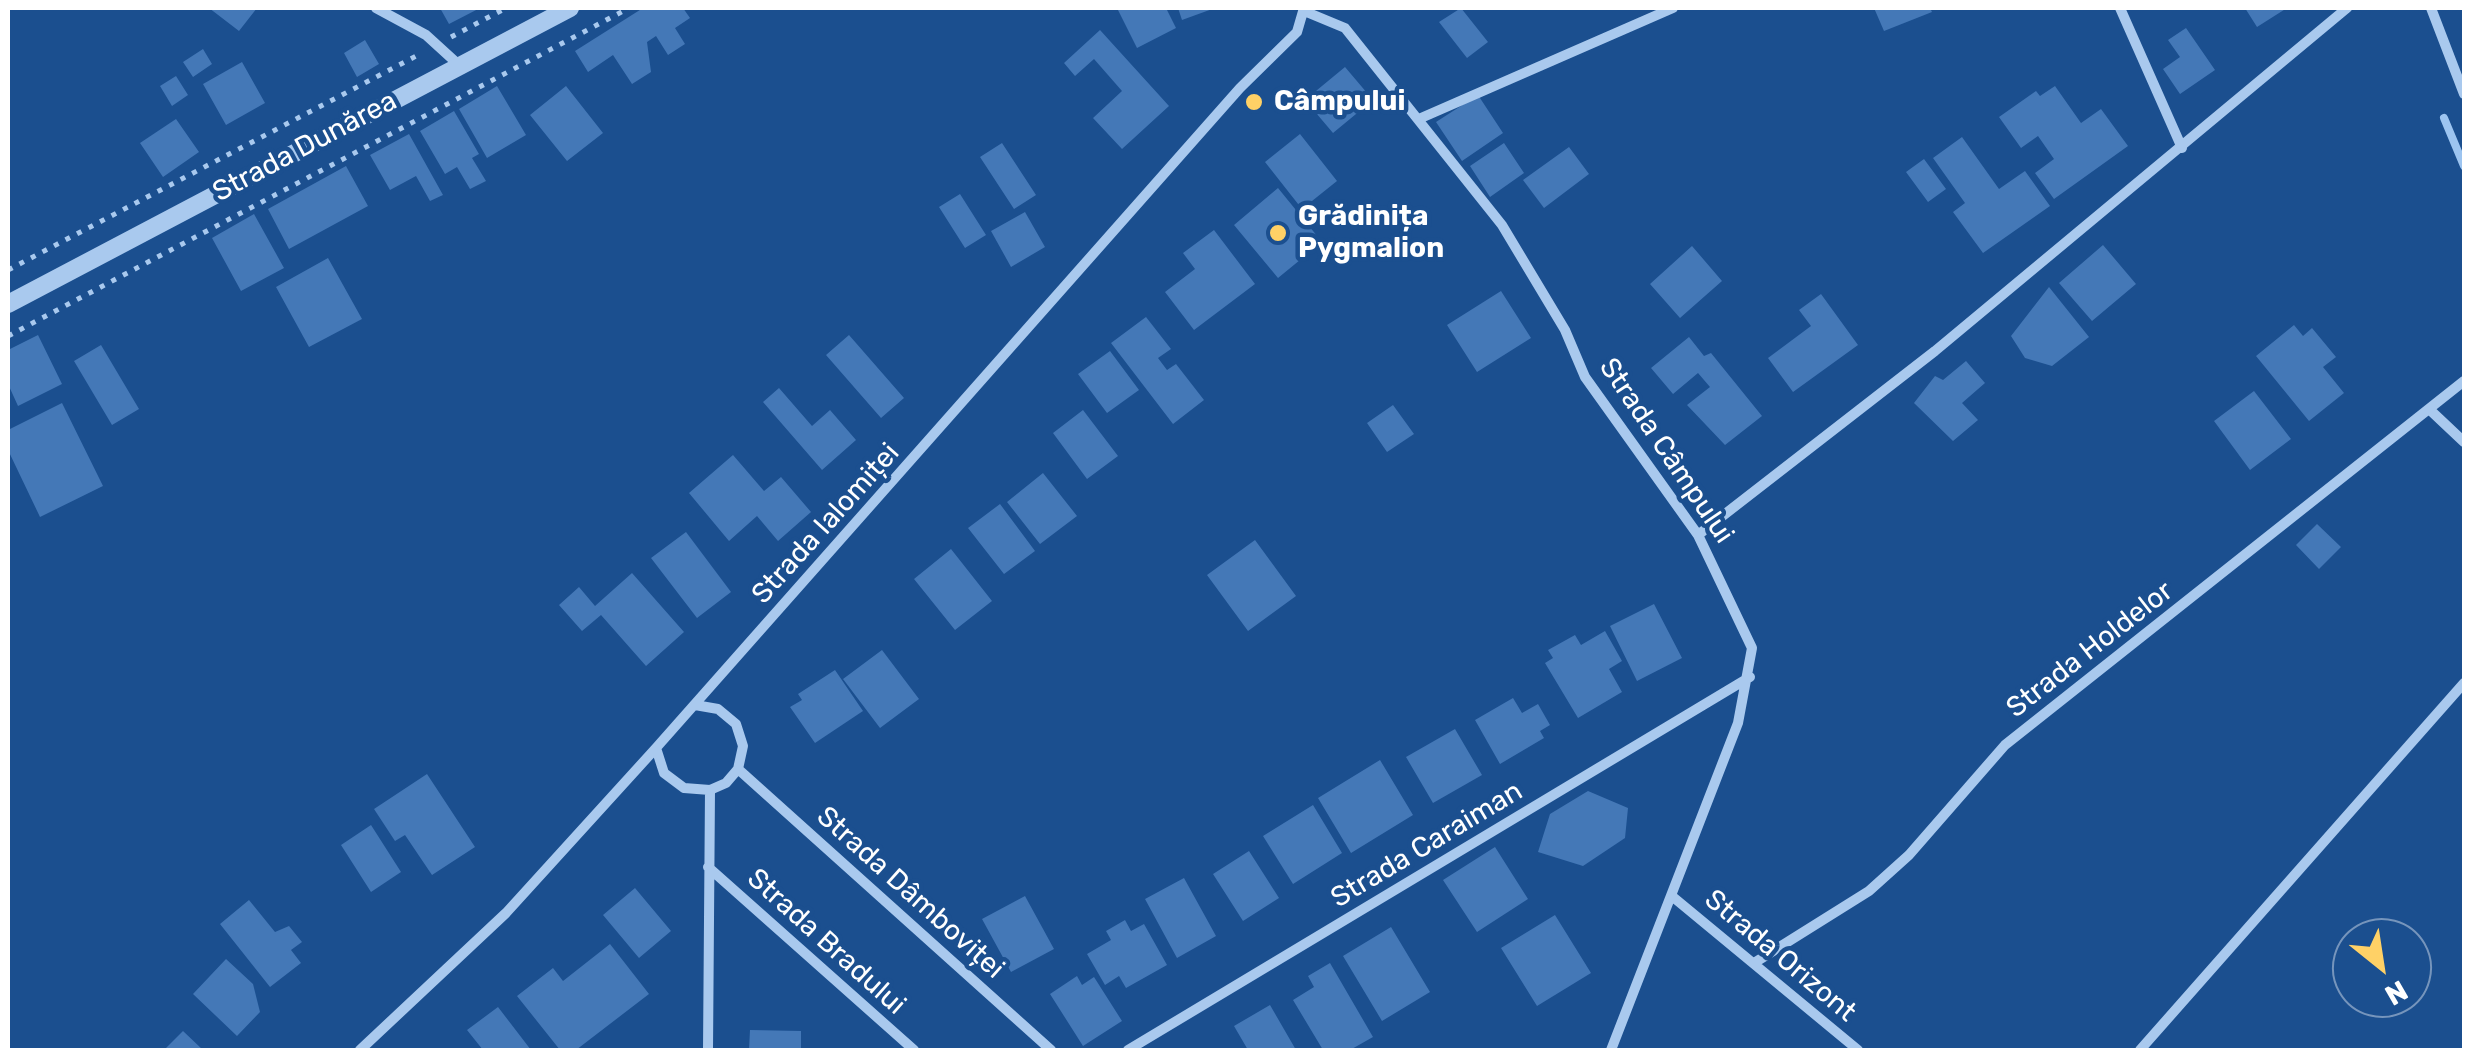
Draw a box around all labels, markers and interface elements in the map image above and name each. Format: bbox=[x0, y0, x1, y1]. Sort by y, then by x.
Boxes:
street label: Strada Dunărea bbox=[207, 84, 403, 210]
place label: Câmpului bbox=[1274, 85, 1405, 119]
marker: Câmpului bbox=[1243, 91, 1265, 113]
place label: Grădinița Pygmalion bbox=[1298, 200, 1444, 266]
marker: Grădinița Pygmalion bbox=[1267, 222, 1289, 244]
street label: Strada Câmpului bbox=[1592, 352, 1740, 550]
street label: Strada Ialomiței bbox=[745, 437, 907, 611]
street label: Strada Holdelor bbox=[2000, 575, 2180, 725]
street label: Strada Caraiman bbox=[1325, 775, 1529, 915]
street label: Strada Dâmboviței bbox=[809, 800, 1011, 986]
street label: Strada Bradului bbox=[740, 862, 912, 1022]
street label: Strada Orizont bbox=[1697, 883, 1863, 1029]
north arrow bbox=[2332, 918, 2432, 1018]
text: N bbox=[2379, 973, 2413, 1012]

